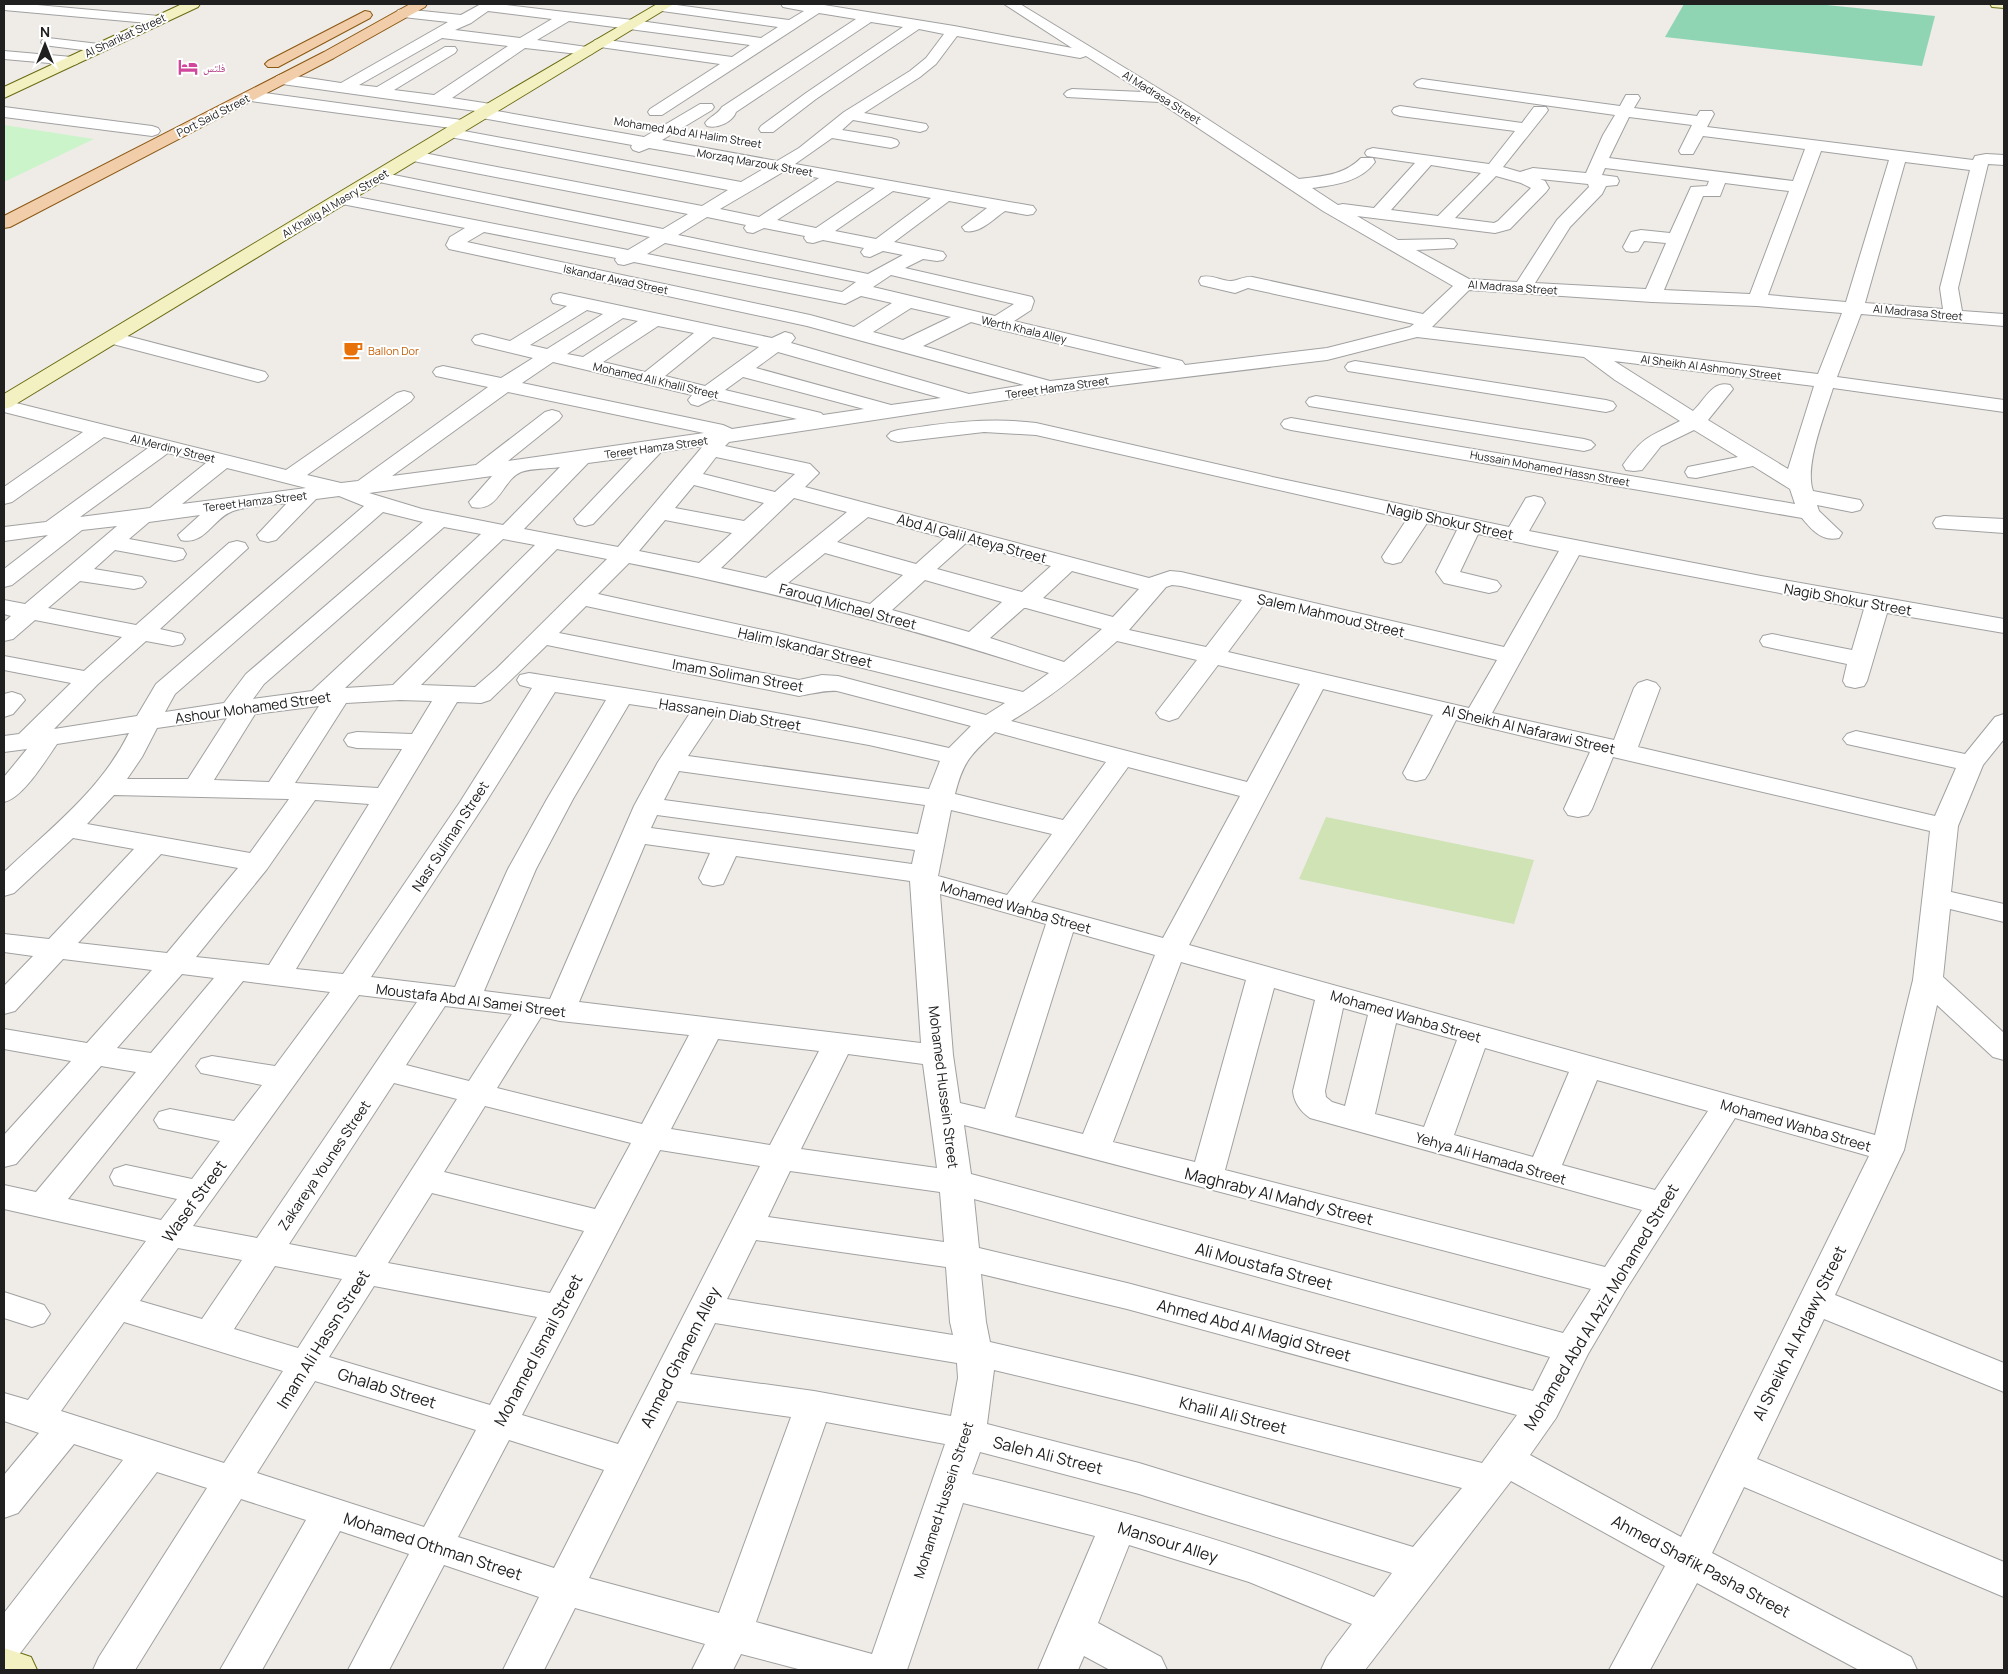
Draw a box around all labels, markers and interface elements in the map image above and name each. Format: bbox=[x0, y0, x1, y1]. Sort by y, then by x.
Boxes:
street label: Al Sharikat Street bbox=[82, 10, 168, 60]
north arrow bbox=[20, 20, 70, 70]
text: N bbox=[40, 22, 50, 41]
hotel icon: فلتس bbox=[177, 56, 199, 78]
place label: فلتس bbox=[203, 60, 226, 75]
street label: Al Madrasa Street bbox=[1120, 67, 1204, 127]
street label: Port Said Street bbox=[174, 90, 252, 140]
street label: Mohamed Abd Al Halim Street bbox=[613, 113, 763, 151]
street label: Morzaq Marzouk Street bbox=[696, 144, 814, 180]
street label: Al Khalig Al Masry Street bbox=[279, 165, 391, 241]
street label: Iskandar Awad Street bbox=[562, 261, 670, 297]
street label: Al Madrasa Street bbox=[1468, 276, 1558, 298]
street label: Al Madrasa Street bbox=[1873, 301, 1963, 323]
street label: Werth Khala Alley bbox=[980, 312, 1068, 346]
cafe icon: Ballon Dor bbox=[342, 339, 364, 361]
place label: Ballon Dor bbox=[368, 343, 419, 358]
street label: Al Sheikh Al Ashmony Street bbox=[1640, 351, 1782, 383]
street label: Mohamed Ali Khalil Street bbox=[592, 358, 720, 402]
street label: Tereet Hamza Street bbox=[1004, 372, 1110, 402]
street label: Al Merdiny Street bbox=[129, 430, 217, 466]
street label: Tereet Hamza Street bbox=[603, 432, 709, 462]
street label: Hussain Mohamed Hassn Street bbox=[1469, 447, 1631, 489]
street label: Tereet Hamza Street bbox=[202, 487, 308, 515]
street label: Nagib Shokur Street bbox=[1385, 498, 1516, 544]
street label: Abd Al Galil Ateya Street bbox=[895, 509, 1049, 567]
street label: Nagib Shokur Street bbox=[1783, 578, 1914, 620]
street label: Farouq Michael Street bbox=[777, 579, 919, 634]
street label: Salem Mahmoud Street bbox=[1255, 589, 1407, 641]
street label: Halim Iskandar Street bbox=[736, 622, 874, 672]
street label: Imam Soliman Street bbox=[671, 654, 805, 696]
street label: Ashour Mohamed Street bbox=[174, 687, 333, 727]
street label: Hassanein Diab Street bbox=[658, 693, 803, 735]
street label: Al Sheikh Al Nafarawi Street bbox=[1441, 700, 1617, 758]
street label: Nasr Suliman Street bbox=[407, 777, 493, 895]
street label: Mohamed Wahba Street bbox=[939, 876, 1094, 938]
street label: Moustafa Abd Al Samei Street bbox=[375, 979, 567, 1021]
street label: Mohamed Wahba Street bbox=[1329, 985, 1484, 1047]
street label: Mohamed Hussein Street bbox=[925, 1005, 963, 1170]
street label: Mohamed Wahba Street bbox=[1719, 1094, 1874, 1156]
street label: Zakareya Younes Street bbox=[273, 1096, 375, 1234]
street label: Yehya Ali Hamada Street bbox=[1413, 1127, 1569, 1189]
street label: Wasef Street bbox=[157, 1155, 231, 1247]
street label: Maghraby Al Mahdy Street bbox=[1183, 1162, 1375, 1230]
street label: Mohamed Abd Al Aziz Mohamed Street bbox=[1518, 1180, 1684, 1434]
street label: Ali Moustafa Street bbox=[1193, 1237, 1335, 1295]
street label: Al Sheikh Al Ardawy Street bbox=[1747, 1242, 1851, 1424]
street label: Imam Ali Hassn Street bbox=[271, 1265, 375, 1413]
street label: Mohamed Ismail Street bbox=[489, 1270, 587, 1430]
street label: Ahmed Ghanem Alley bbox=[635, 1282, 725, 1431]
street label: Ahmed Abd Al Magid Street bbox=[1155, 1294, 1353, 1366]
street label: Ghalab Street bbox=[335, 1363, 439, 1413]
street label: Khalil Ali Street bbox=[1177, 1391, 1289, 1439]
street label: Mohamed Hussein Street bbox=[909, 1419, 977, 1581]
street label: Saleh Ali Street bbox=[991, 1431, 1105, 1479]
street label: Mohamed Othman Street bbox=[341, 1507, 525, 1585]
street label: Ahmed Shafik Pasha Street bbox=[1608, 1509, 1794, 1623]
street label: Mansour Alley bbox=[1115, 1516, 1221, 1568]

